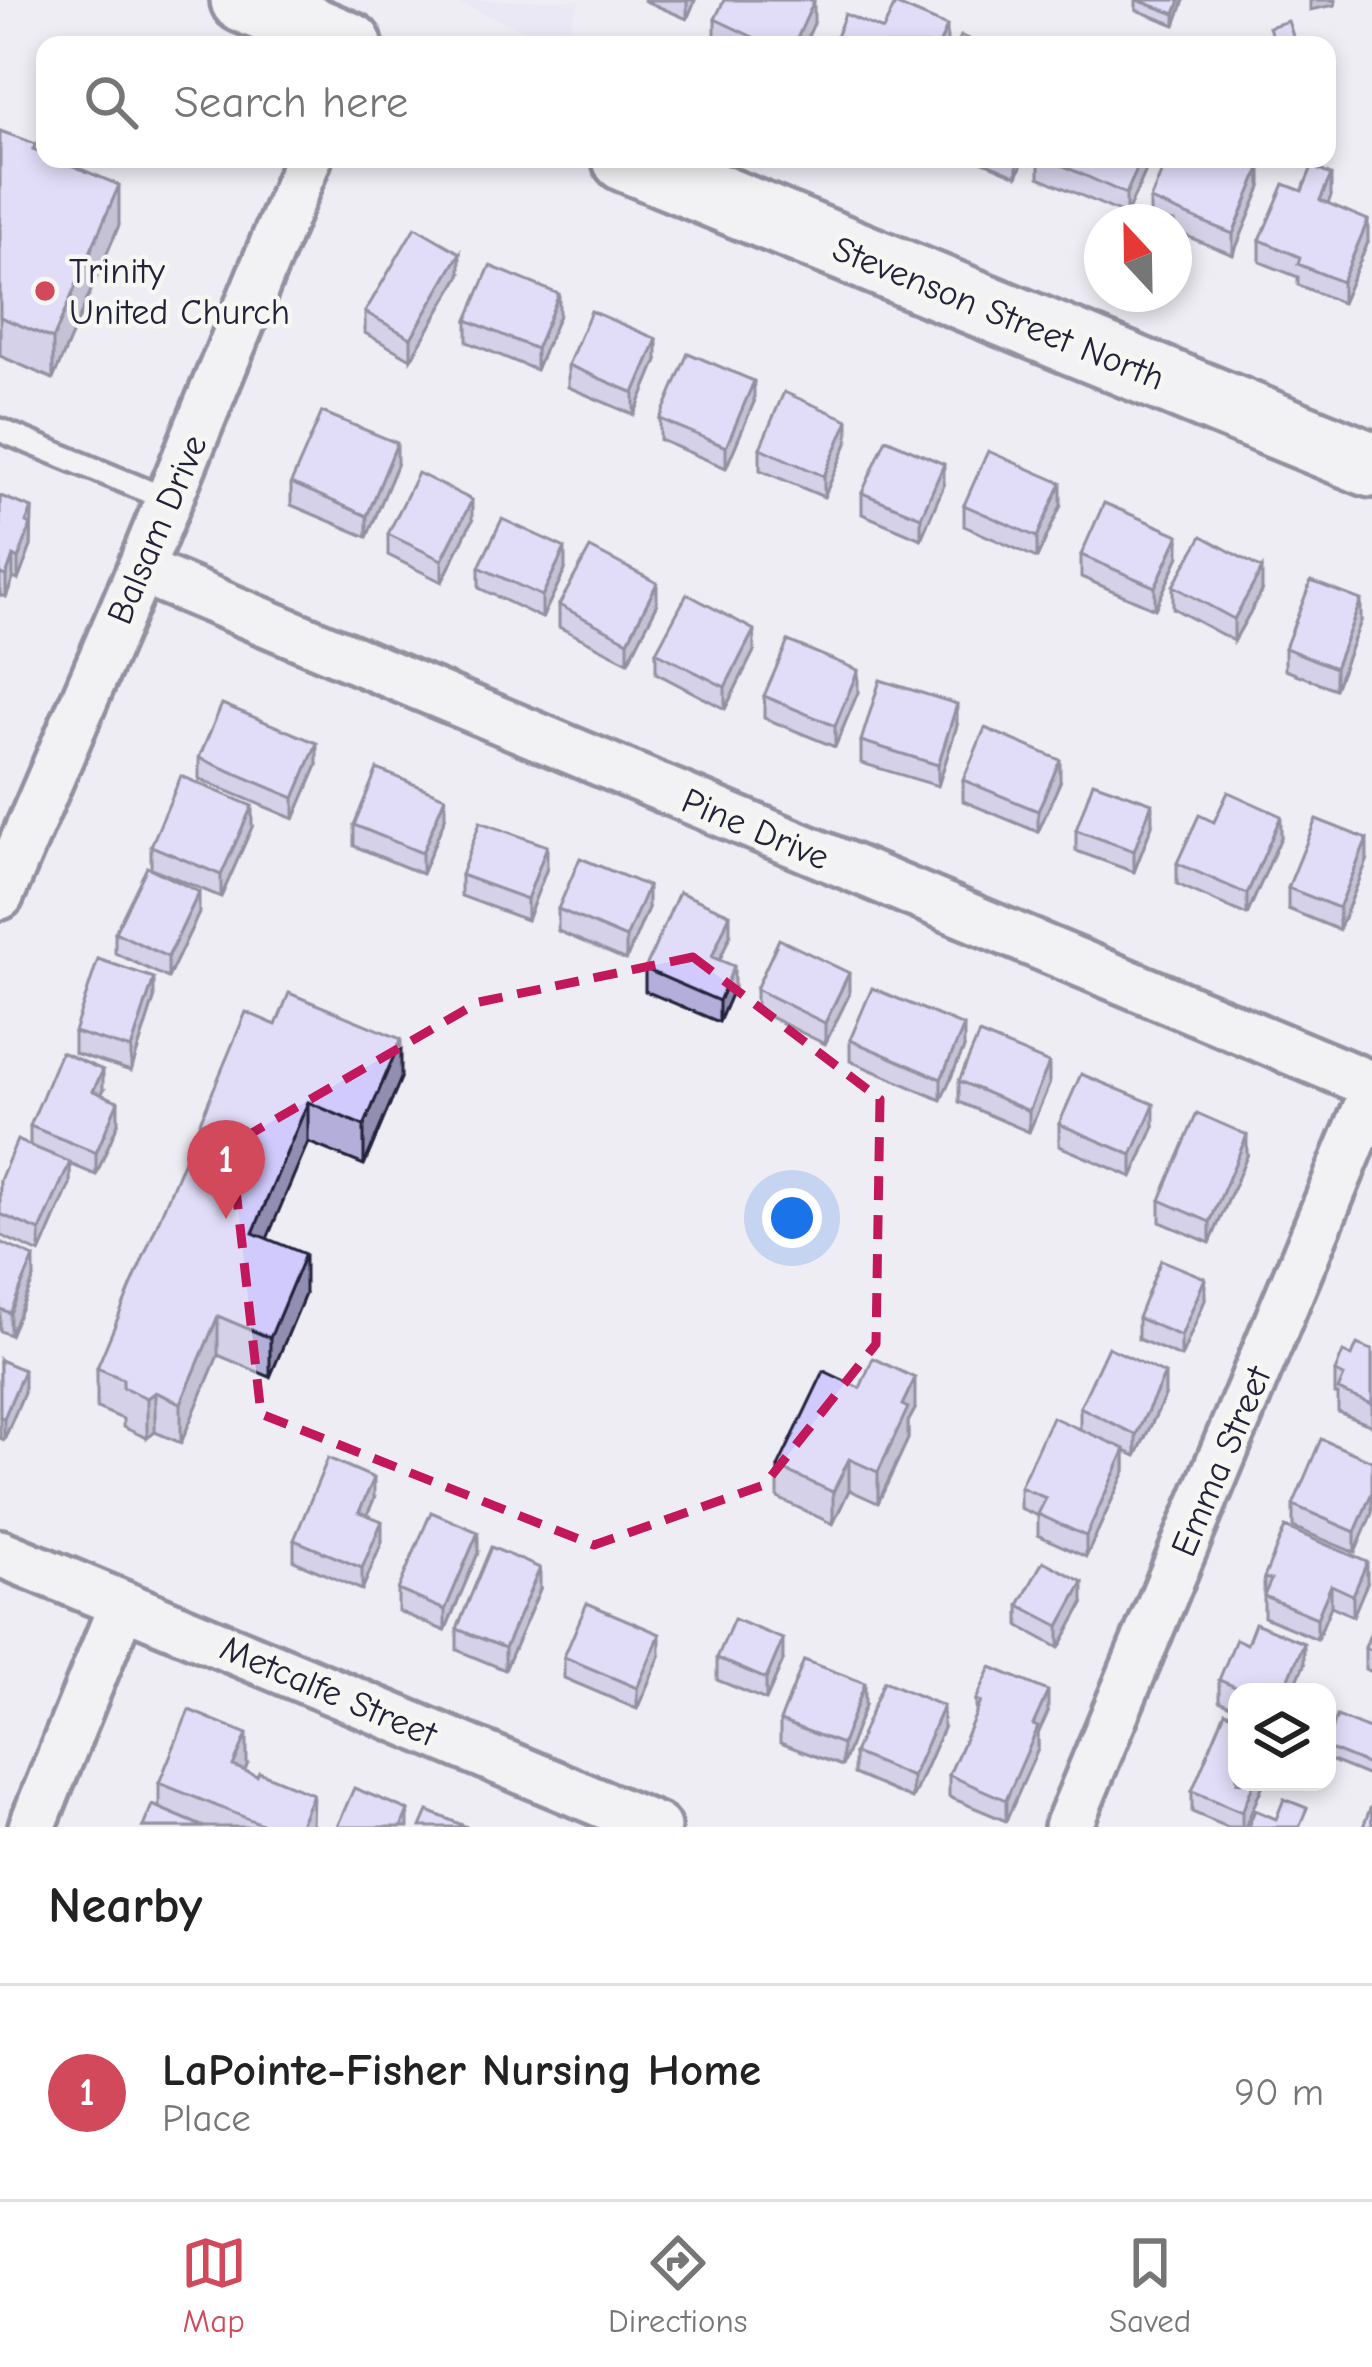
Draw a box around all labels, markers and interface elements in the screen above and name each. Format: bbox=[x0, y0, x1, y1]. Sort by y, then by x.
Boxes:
search box bbox=[36, 36, 1336, 168]
icon: search bbox=[78, 69, 144, 135]
text: Search here bbox=[174, 76, 408, 128]
north arrow bbox=[1084, 204, 1192, 312]
street label: Stevenson Street North bbox=[827, 228, 1170, 399]
place label: Trinity United Church bbox=[69, 251, 290, 333]
marker: Trinity United Church bbox=[32, 278, 58, 304]
street label: Balsam Drive bbox=[99, 429, 216, 630]
street label: Pine Drive bbox=[676, 780, 835, 879]
pin: 1 bbox=[187, 1120, 265, 1219]
your location bbox=[762, 1188, 822, 1248]
street label: Emma Street bbox=[1163, 1359, 1280, 1563]
street label: Metcalfe Street bbox=[214, 1627, 444, 1756]
map controls bbox=[1228, 1683, 1336, 1791]
button: layers bbox=[1228, 1683, 1336, 1791]
text: Nearby bbox=[48, 1876, 202, 1935]
text: LaPointe-Fisher Nursing Home bbox=[162, 2044, 761, 2096]
text: 1 bbox=[79, 2070, 95, 2115]
text: 90 m bbox=[1234, 2070, 1324, 2115]
text: Place bbox=[162, 2096, 251, 2141]
tab: Map bbox=[181, 2230, 247, 2340]
tab: Directions bbox=[608, 2230, 748, 2340]
tab: Saved bbox=[1109, 2230, 1191, 2340]

